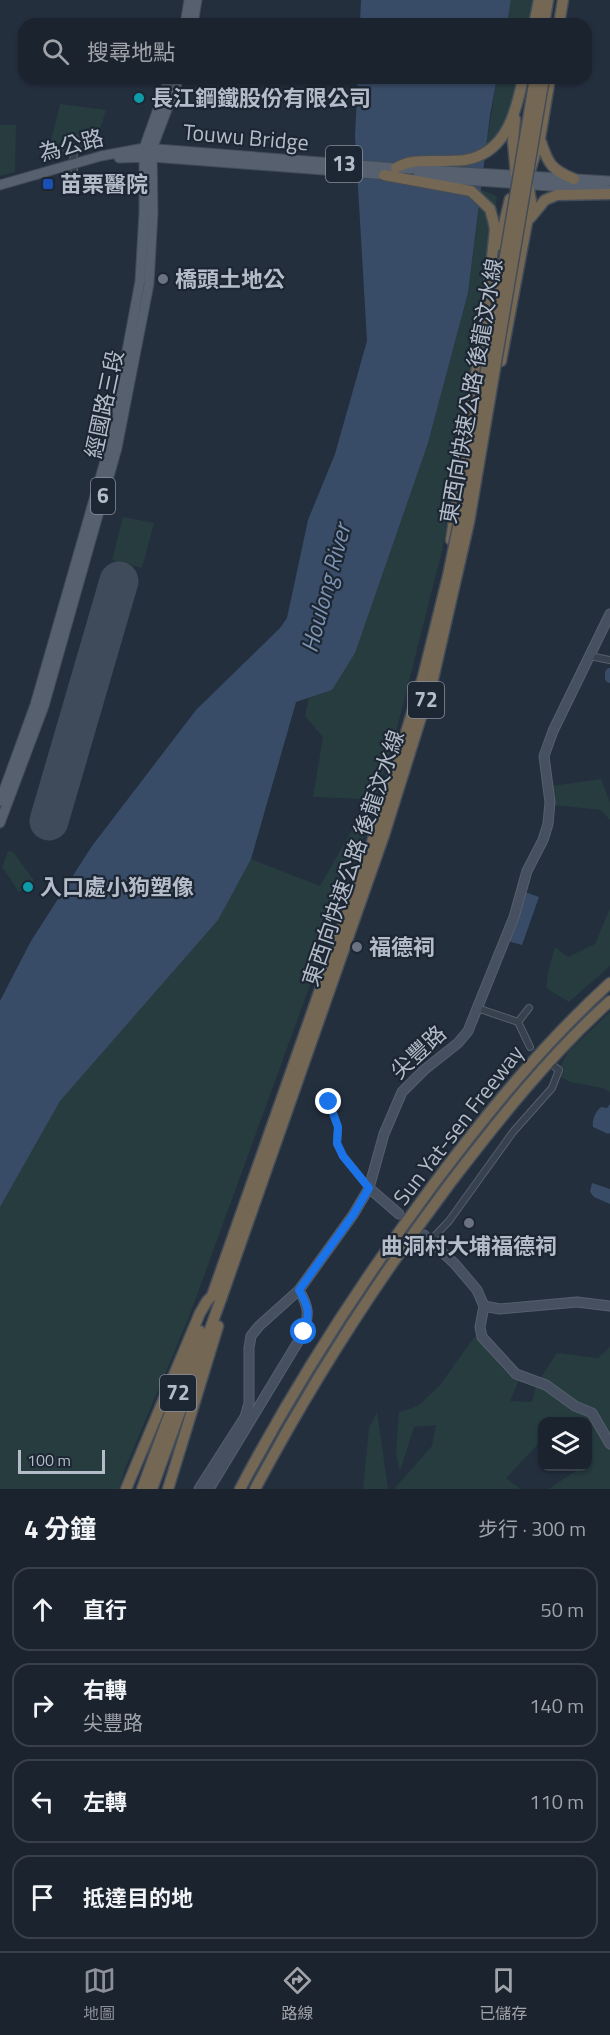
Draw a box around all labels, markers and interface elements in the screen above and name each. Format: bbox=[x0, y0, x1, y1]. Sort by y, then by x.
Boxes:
search box bbox=[18, 18, 592, 84]
icon: search bbox=[39, 35, 72, 68]
text: 搜尋地點 bbox=[87, 35, 175, 69]
place label: 長江鋼鐵股份有限公司 bbox=[151, 81, 371, 115]
marker: 長江鋼鐵股份有限公司 bbox=[132, 91, 146, 105]
street label: Touwu Bridge bbox=[182, 115, 310, 159]
street label: 為公路 bbox=[35, 120, 107, 170]
road number: 13 bbox=[326, 146, 362, 182]
place label: 苗栗醫院 bbox=[60, 167, 148, 201]
marker: 苗栗醫院 bbox=[41, 177, 55, 191]
street label: 東西向快速公路 後龍汶水線 bbox=[431, 256, 511, 526]
place label: 橋頭土地公 bbox=[175, 262, 285, 296]
marker: 橋頭土地公 bbox=[156, 272, 170, 286]
street label: 經國路三段 bbox=[76, 347, 132, 461]
road number: 6 bbox=[91, 478, 115, 514]
water label: Houlong River bbox=[291, 516, 360, 656]
road number: 72 bbox=[408, 682, 444, 718]
street label: 東西向快速公路 後龍汶水線 bbox=[293, 725, 413, 991]
place label: 入口處小狗塑像 bbox=[40, 870, 194, 904]
marker: 入口處小狗塑像 bbox=[21, 880, 35, 894]
place label: 福德祠 bbox=[369, 930, 435, 964]
marker: 福德祠 bbox=[350, 940, 364, 954]
street label: 尖豐路 bbox=[382, 1017, 454, 1087]
street label: Sun Yat-sen Freeway bbox=[384, 1037, 532, 1212]
route end bbox=[315, 1088, 341, 1114]
marker: 曲洞村大埔福德祠 bbox=[462, 1216, 476, 1230]
place label: 曲洞村大埔福德祠 bbox=[381, 1229, 557, 1263]
route start bbox=[290, 1318, 316, 1344]
road number: 72 bbox=[160, 1375, 196, 1411]
map controls bbox=[538, 1417, 592, 1471]
button: layers bbox=[538, 1417, 592, 1471]
scale bar bbox=[18, 1447, 105, 1474]
text: 100 m bbox=[27, 1448, 71, 1472]
text: 4 分鐘 bbox=[24, 1509, 96, 1548]
text: 步行 · 300 m bbox=[478, 1513, 586, 1544]
icon: ahead bbox=[26, 1593, 59, 1626]
text: 直行 bbox=[83, 1593, 127, 1627]
text: 50 m bbox=[540, 1594, 584, 1625]
text: 右轉 bbox=[83, 1673, 127, 1707]
icon: right bbox=[26, 1689, 59, 1722]
text: 140 m bbox=[529, 1690, 584, 1721]
text: 尖豐路 bbox=[83, 1707, 143, 1738]
icon: left bbox=[26, 1785, 59, 1818]
text: 左轉 bbox=[83, 1785, 127, 1819]
text: 110 m bbox=[529, 1786, 584, 1817]
icon: arrive bbox=[26, 1881, 59, 1914]
text: 抵達目的地 bbox=[83, 1881, 193, 1915]
tab: 地圖 bbox=[83, 1964, 116, 2025]
tab: 路線 bbox=[281, 1964, 314, 2025]
tab: 已儲存 bbox=[479, 1964, 527, 2025]

